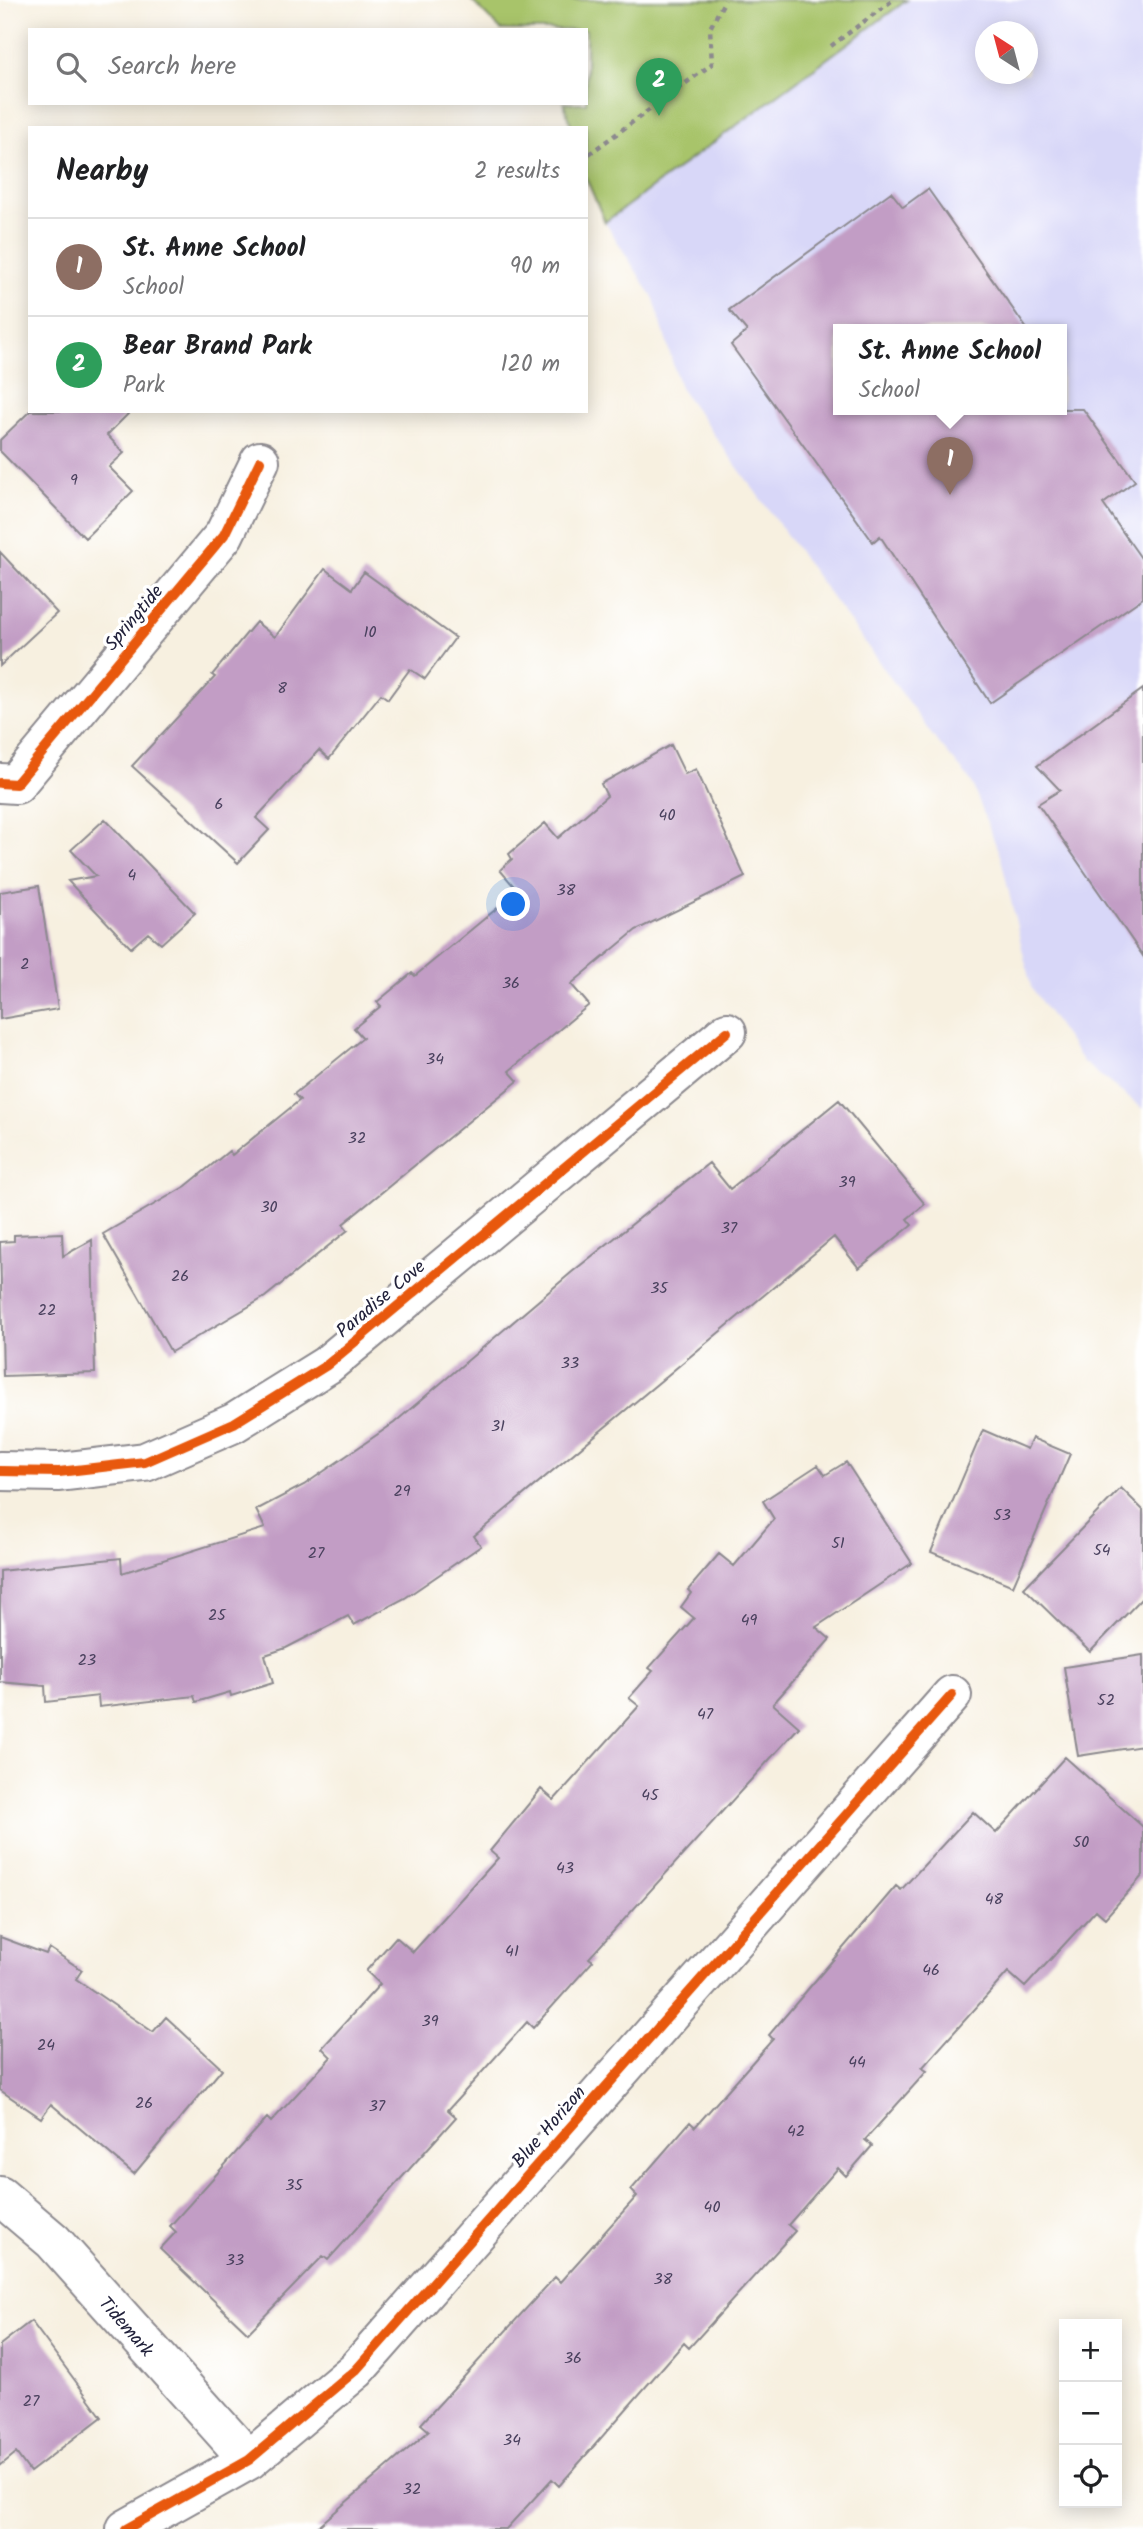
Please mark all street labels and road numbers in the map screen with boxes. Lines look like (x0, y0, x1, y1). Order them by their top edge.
street label: Springtide (98, 578, 172, 658)
street label: Paradise Cove (330, 1253, 433, 1346)
street label: Blue Horizon (505, 2079, 594, 2175)
street label: Tidemark (91, 2290, 160, 2364)

